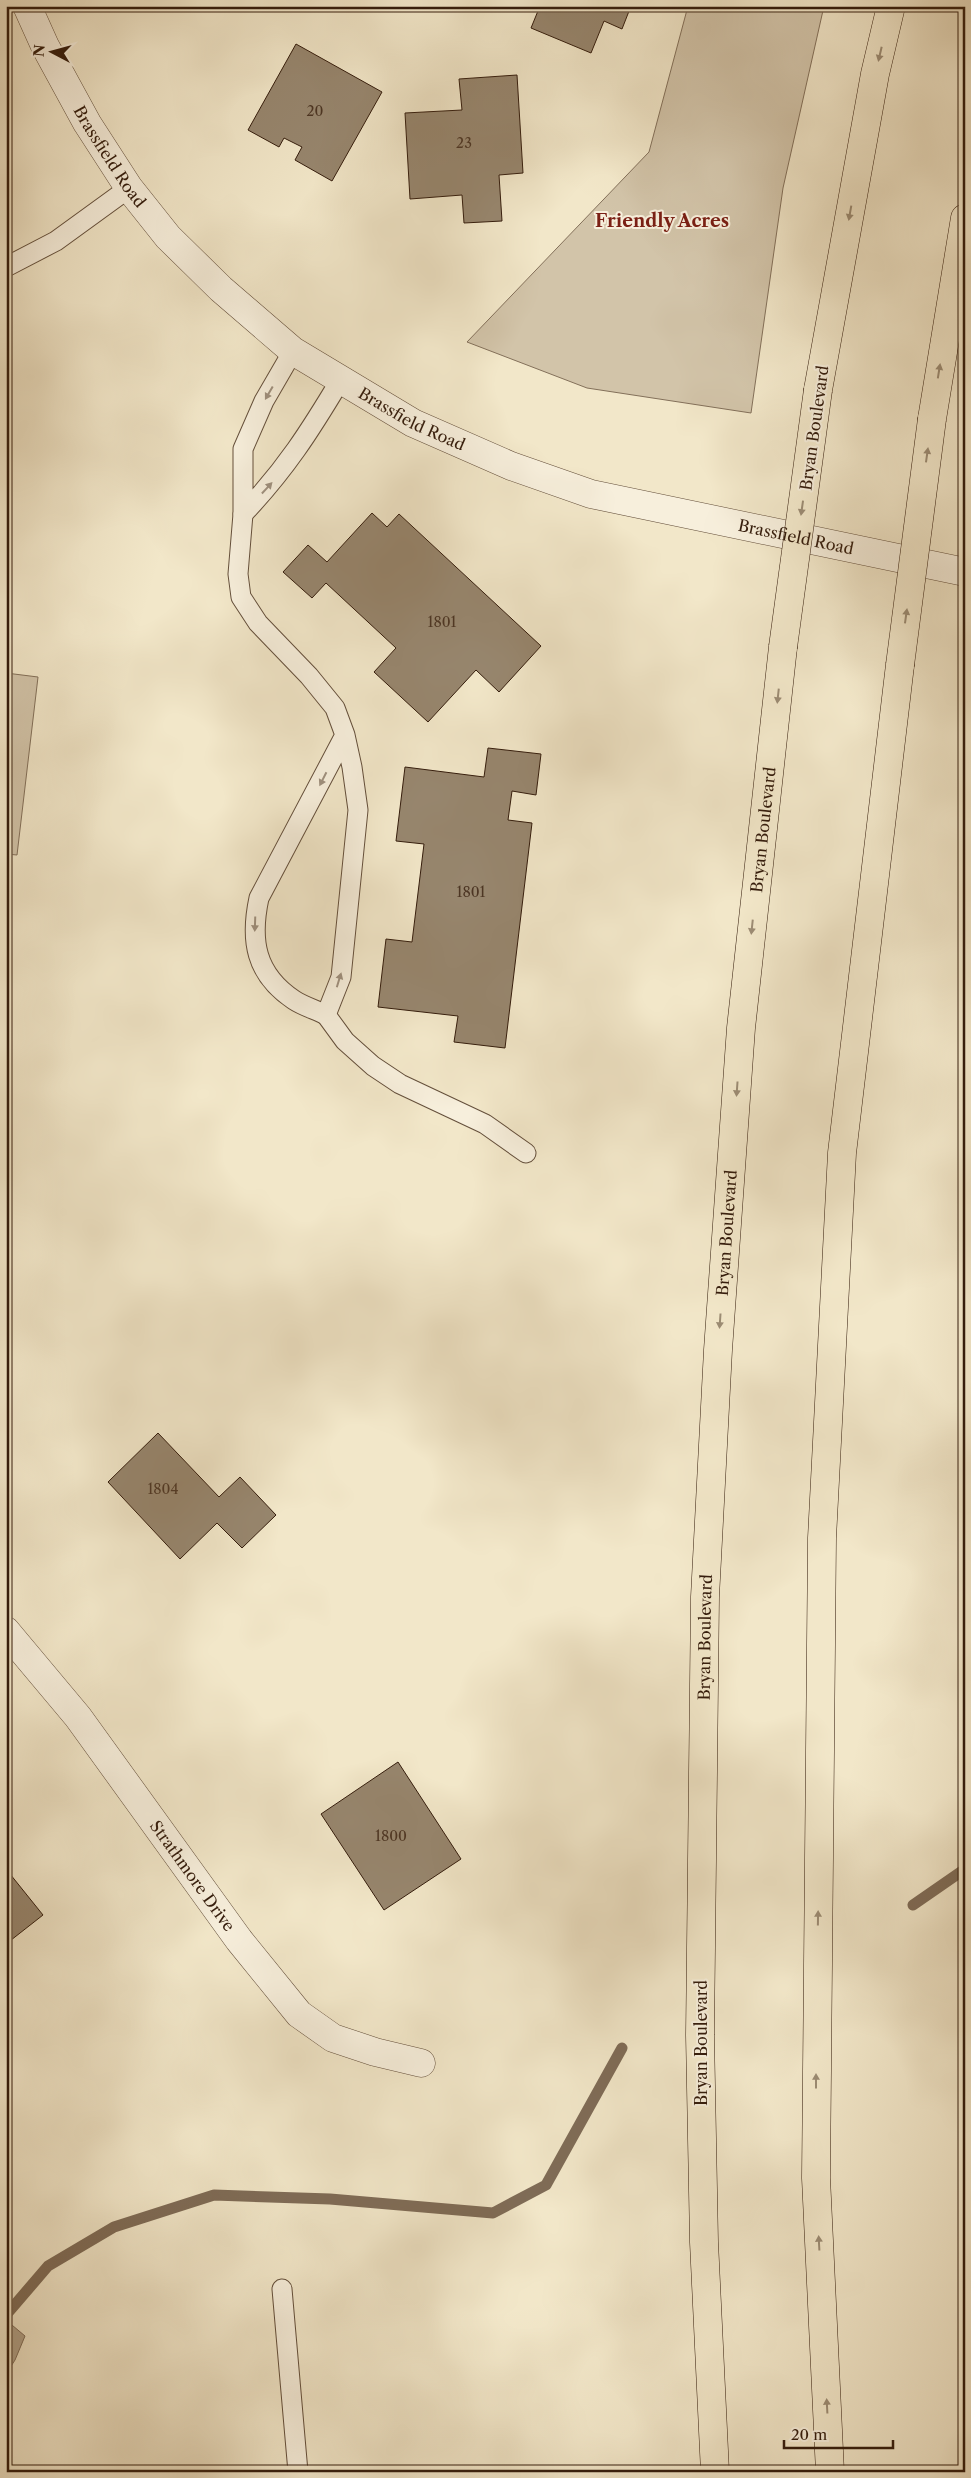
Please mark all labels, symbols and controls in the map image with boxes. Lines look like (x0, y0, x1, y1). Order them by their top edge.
north arrow (28, 28, 78, 78)
text: N (29, 44, 49, 58)
one-way arrow (876, 46, 884, 61)
street label: Brassfield Road (69, 102, 151, 212)
house number: 20 (307, 102, 324, 120)
house number: 23 (456, 134, 472, 152)
one-way arrow (845, 206, 853, 222)
district label: Friendly Acres (595, 210, 729, 232)
one-way arrow (936, 363, 944, 379)
street label: Bryan Boulevard (795, 364, 833, 492)
street label: Brassfield Road (355, 383, 469, 455)
one-way arrow (264, 386, 273, 399)
one-way arrow (923, 447, 931, 463)
one-way arrow (262, 482, 273, 495)
one-way arrow (798, 500, 806, 516)
street label: Brassfield Road (736, 515, 856, 559)
one-way arrow (902, 608, 910, 624)
house number: 1801 (428, 613, 457, 631)
one-way arrow (774, 688, 782, 704)
street label: Bryan Boulevard (746, 766, 780, 894)
one-way arrow (319, 771, 327, 786)
house number: 1801 (457, 883, 486, 901)
one-way arrow (251, 917, 259, 933)
one-way arrow (748, 919, 756, 935)
one-way arrow (336, 972, 344, 987)
one-way arrow (732, 1081, 740, 1097)
street label: Bryan Boulevard (712, 1169, 741, 1297)
one-way arrow (716, 1313, 724, 1329)
house number: 1804 (147, 1480, 179, 1498)
street label: Bryan Boulevard (694, 1573, 716, 1701)
street label: Strathmore Drive (146, 1816, 239, 1935)
house number: 1800 (375, 1827, 407, 1845)
one-way arrow (814, 1910, 822, 1926)
street label: Bryan Boulevard (691, 1980, 711, 2106)
one-way arrow (812, 2073, 820, 2089)
one-way arrow (814, 2235, 822, 2251)
one-way arrow (822, 2397, 830, 2413)
scale bar (784, 2418, 892, 2450)
text: 20 m (791, 2425, 827, 2444)

